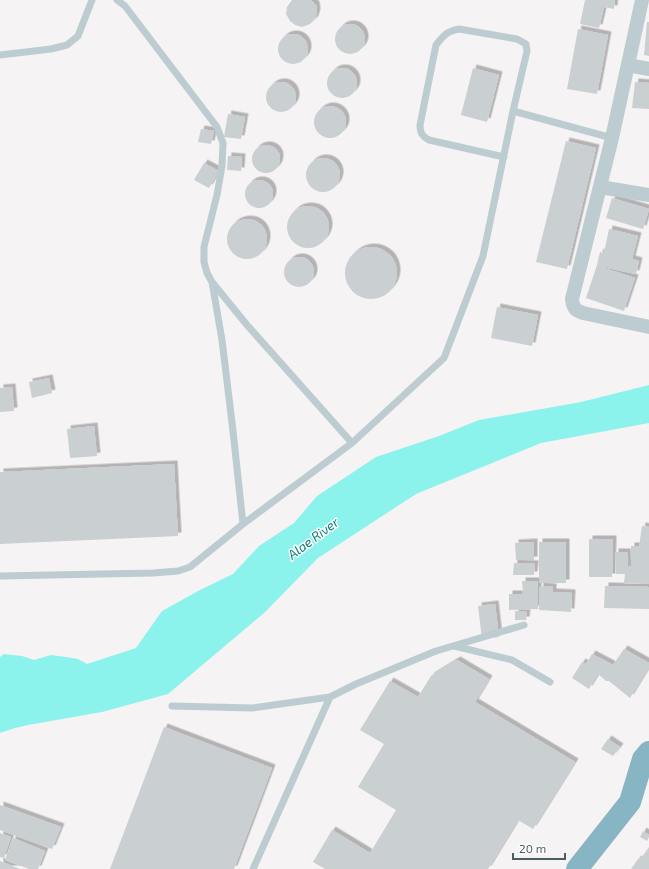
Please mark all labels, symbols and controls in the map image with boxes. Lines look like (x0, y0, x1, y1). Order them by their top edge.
water label: Alae River (284, 513, 342, 563)
scale bar (513, 835, 565, 861)
text: 20 m (519, 841, 546, 855)

